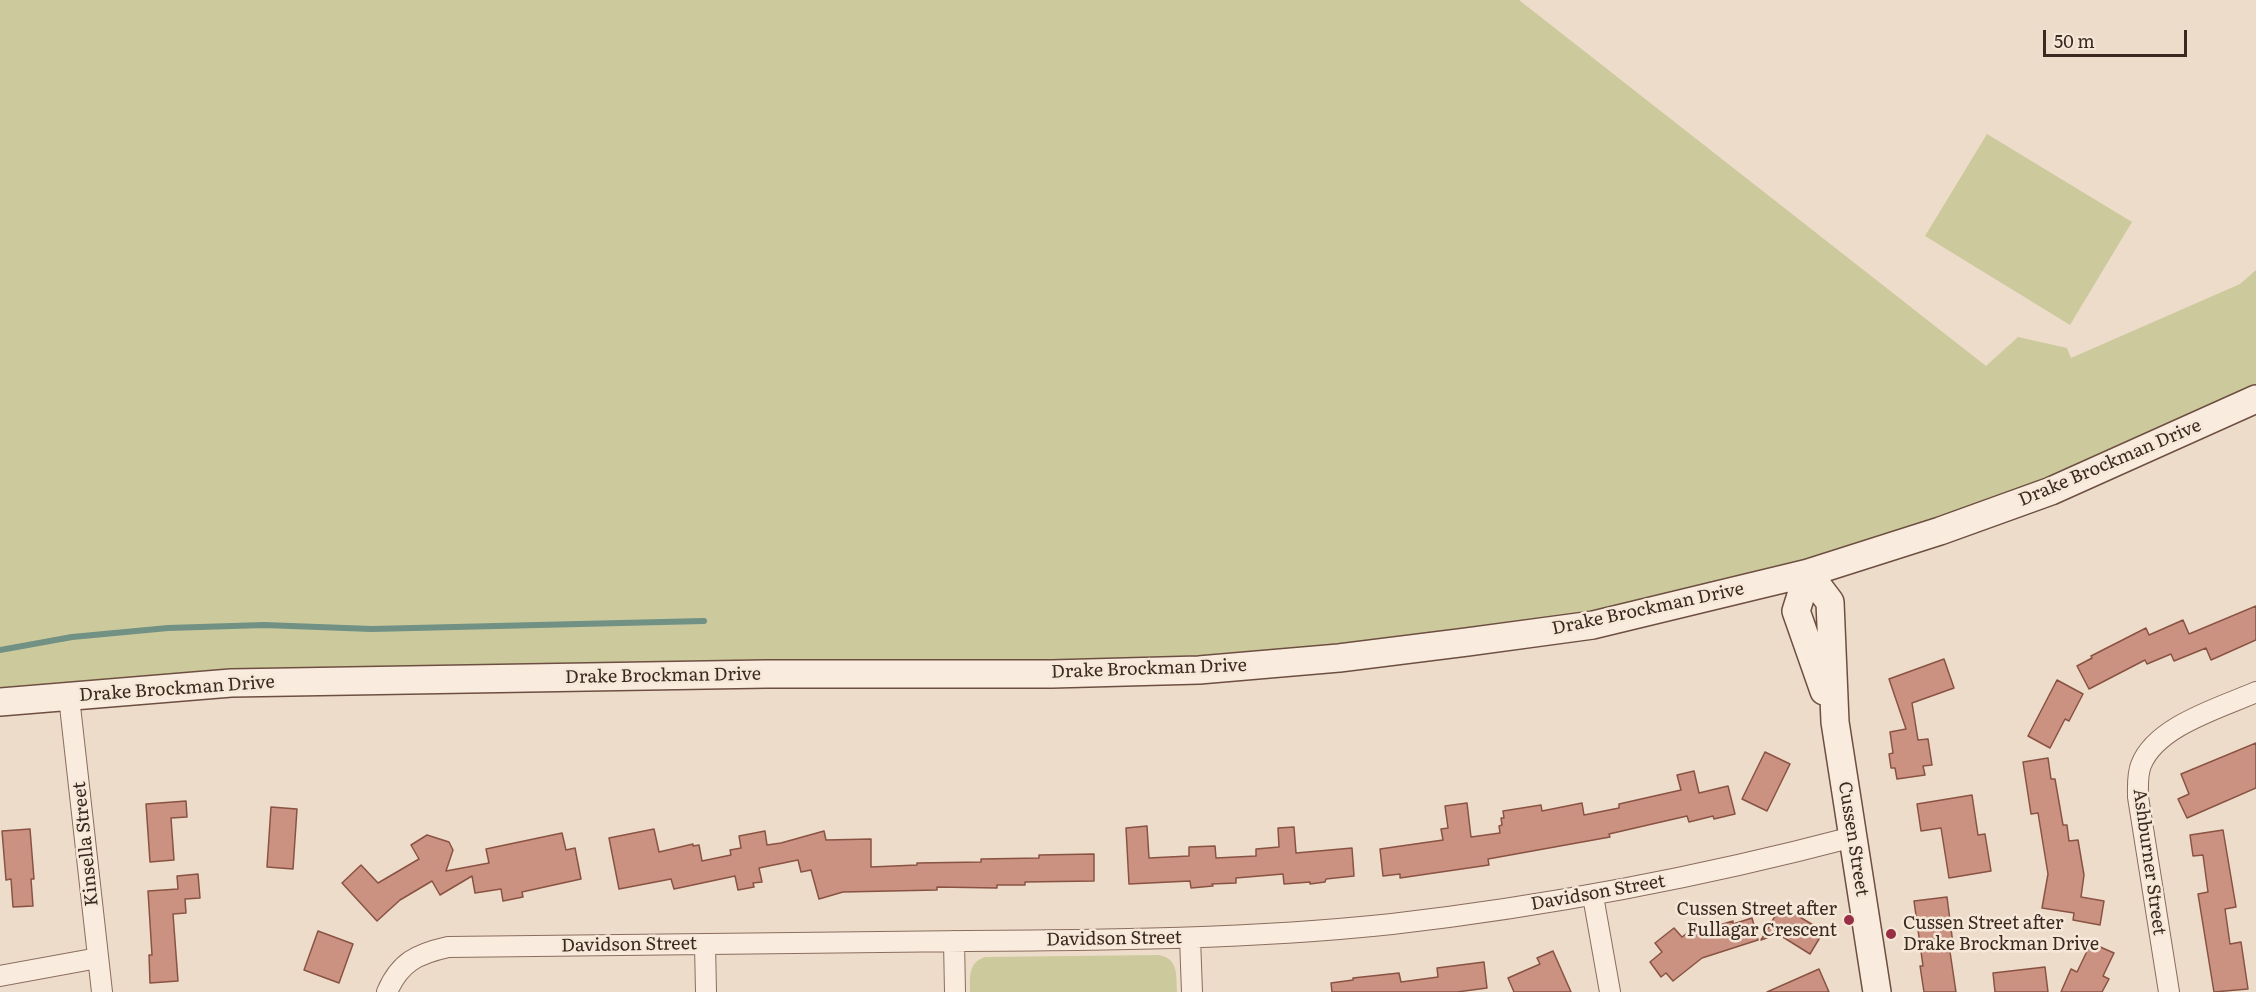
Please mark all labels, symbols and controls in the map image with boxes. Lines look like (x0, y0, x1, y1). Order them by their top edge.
scale bar (2046, 18, 2190, 56)
text: 50 m (2054, 27, 2095, 54)
street label: Drake Brockman Drive (2016, 415, 2204, 511)
street label: Drake Brockman Drive (1550, 578, 1746, 640)
street label: Drake Brockman Drive (1051, 655, 1247, 683)
street label: Drake Brockman Drive (565, 663, 761, 689)
street label: Drake Brockman Drive (78, 671, 276, 707)
street label: Cussen Street (1833, 780, 1873, 898)
street label: Kinsella Street (69, 781, 103, 907)
street label: Ashburner Street (2128, 787, 2170, 937)
street label: Davidson Street (1529, 871, 1667, 915)
place label: Cussen Street after Fullagar Crescent (1677, 899, 1837, 942)
marker: Cussen Street after Fullagar Crescent (1842, 913, 1856, 927)
place label: Cussen Street after Drake Brockman Drive (1903, 913, 2099, 956)
street label: Davidson Street (1046, 927, 1182, 951)
marker: Cussen Street after Drake Brockman Drive (1884, 927, 1898, 941)
street label: Davidson Street (561, 933, 697, 957)

